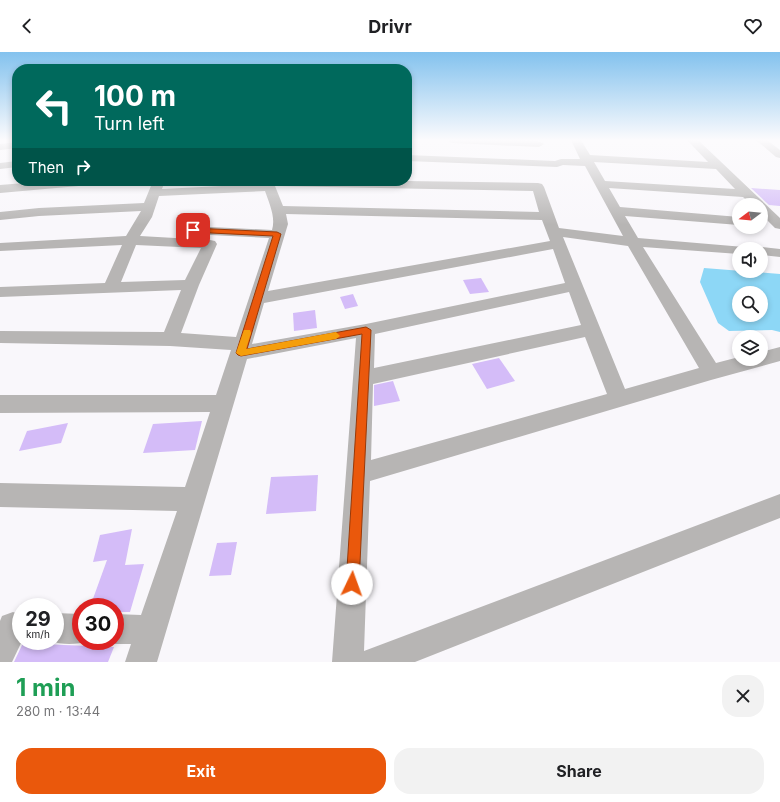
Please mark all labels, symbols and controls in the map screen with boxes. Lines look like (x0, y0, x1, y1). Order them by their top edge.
icon: back (16, 15, 38, 37)
icon: heart (742, 15, 764, 37)
text: Drivr (368, 16, 412, 37)
text: 100 m (94, 79, 176, 113)
icon: left (28, 80, 80, 132)
text: Turn left (94, 113, 164, 134)
icon: right (72, 156, 94, 178)
text: Then (28, 158, 64, 177)
north arrow (732, 198, 768, 234)
map controls (732, 198, 768, 366)
pin (176, 213, 210, 247)
icon: arrive (182, 219, 204, 241)
button: sound (732, 242, 768, 278)
button: search (732, 286, 768, 322)
button: layers (732, 330, 768, 366)
position arrow (331, 563, 373, 605)
speed limit sign: 30 (72, 598, 124, 650)
text: 29 (25, 607, 51, 631)
text: km/h (26, 628, 50, 640)
text: 1 min (16, 673, 75, 702)
button: close (722, 675, 764, 717)
text: 280 m · 13:44 (16, 703, 100, 719)
button: Exit (16, 748, 386, 794)
button: Share (394, 748, 764, 794)

